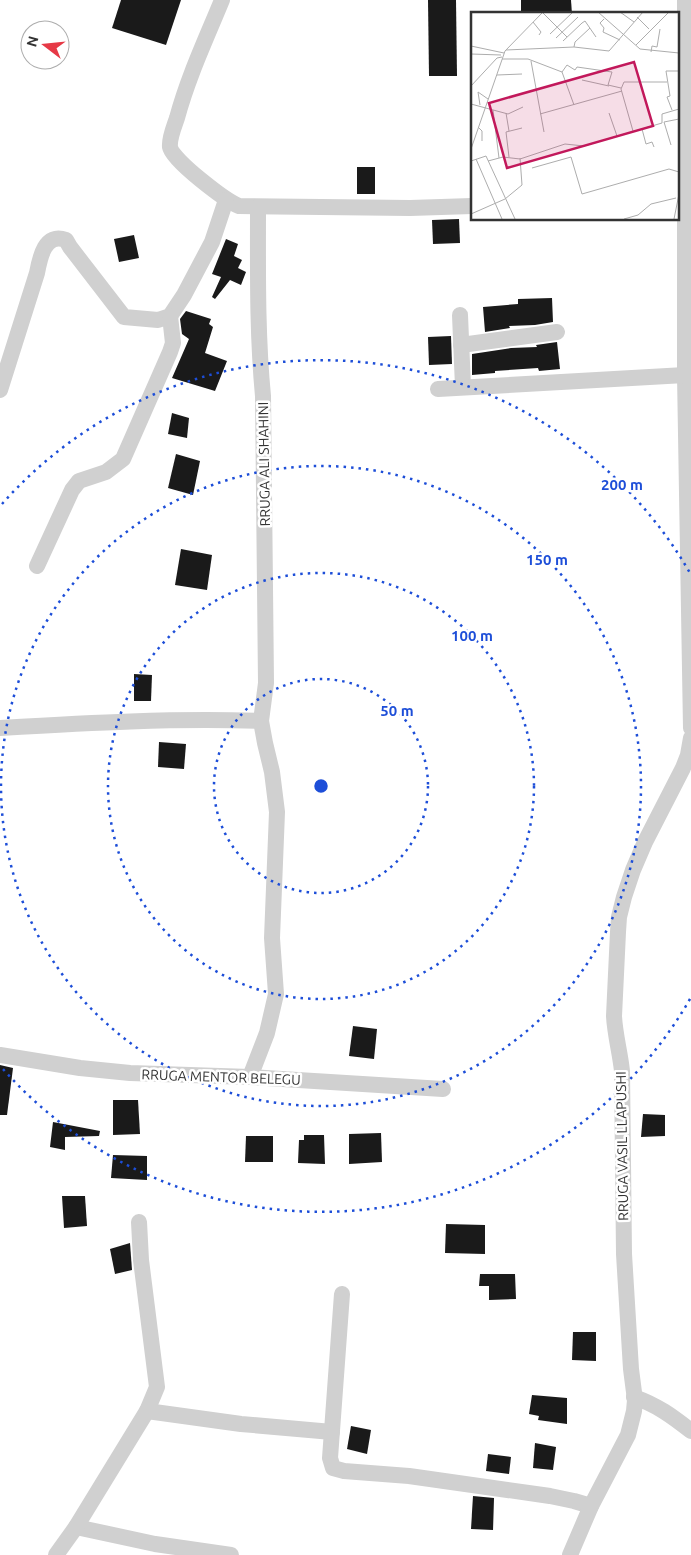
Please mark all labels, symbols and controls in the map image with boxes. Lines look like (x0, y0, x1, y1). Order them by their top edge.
inset map (471, 12, 678, 220)
north arrow (20, 20, 70, 70)
text: N (23, 34, 42, 49)
street label: RRUGA ALI SHAHINI (255, 401, 273, 527)
text: 200 m (601, 476, 643, 493)
text: 150 m (526, 551, 568, 568)
text: 100 m (451, 627, 493, 644)
text: 50 m (380, 702, 414, 719)
centre of rings (312, 777, 330, 795)
street label: RRUGA MENTOR BELEGU (141, 1066, 301, 1088)
street label: RRUGA VASIL LLAPUSHI (613, 1071, 631, 1221)

